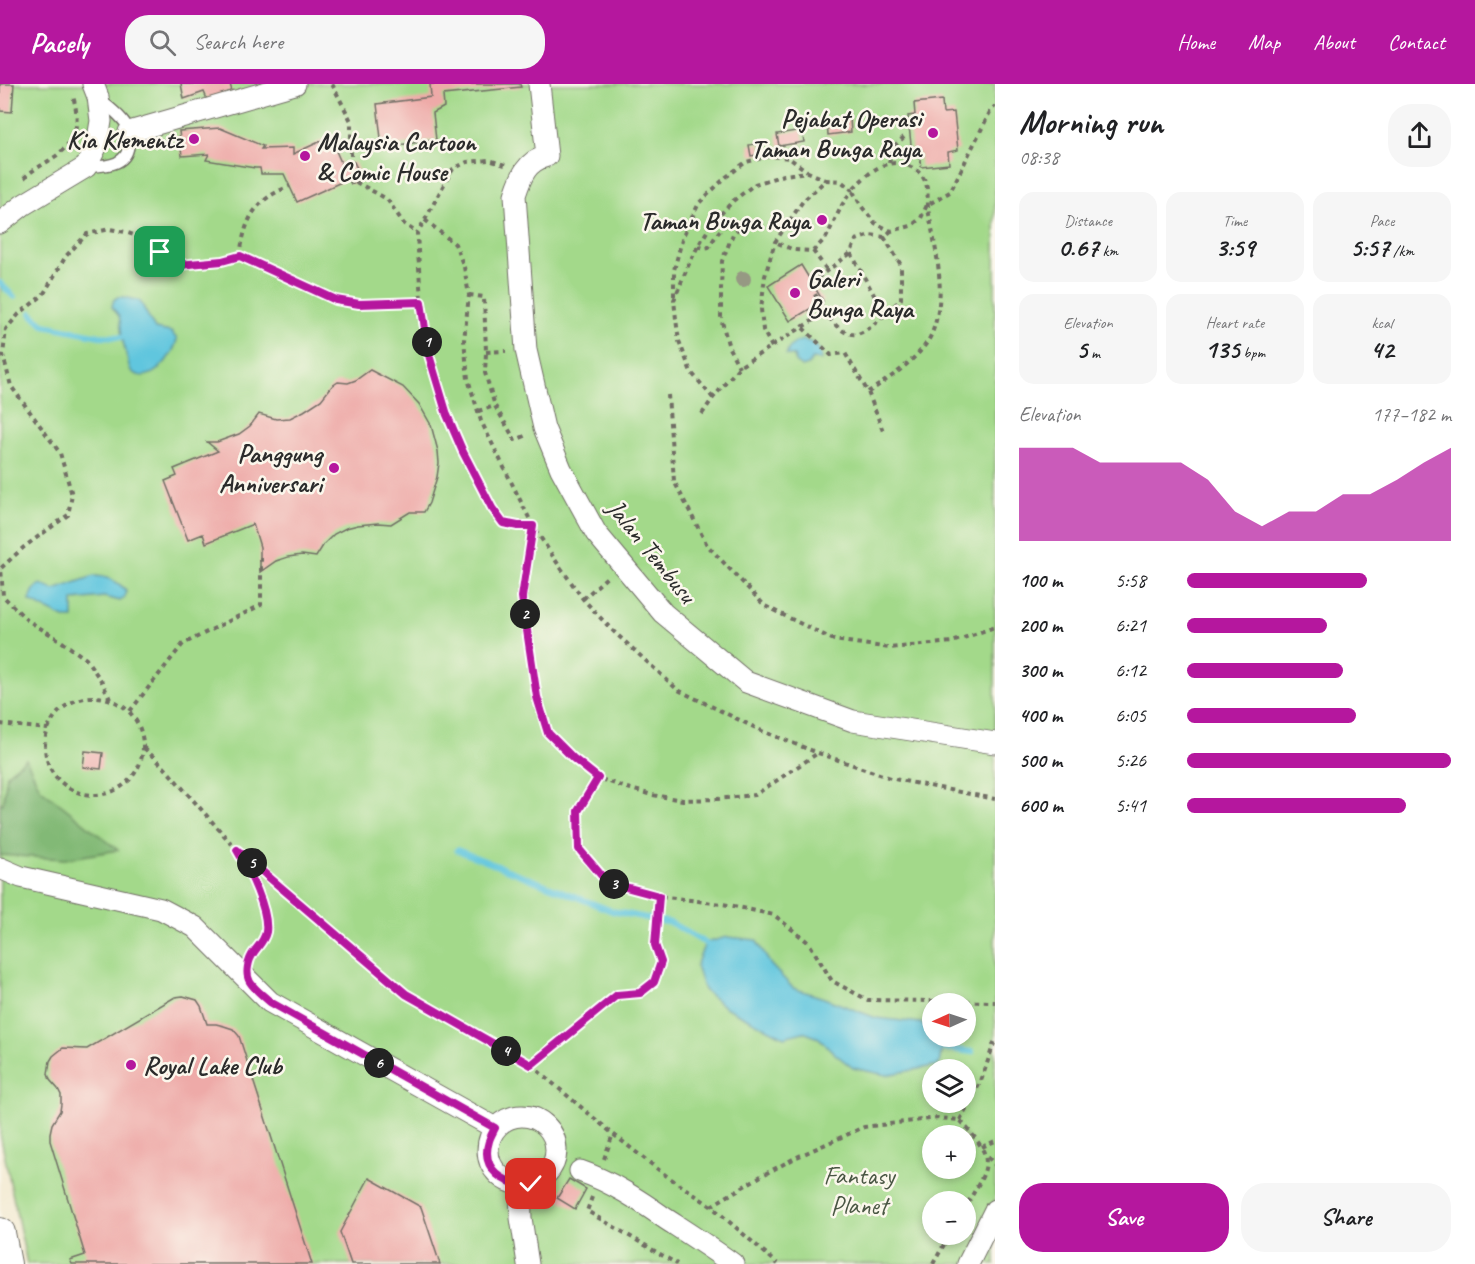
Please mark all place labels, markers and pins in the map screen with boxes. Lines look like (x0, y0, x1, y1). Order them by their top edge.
place label: Pejabat Operasi Taman Bunga Raya (751, 102, 925, 165)
place label: Kia Klementz (67, 123, 185, 156)
place label: Malaysia Cartoon & Comic House (317, 125, 478, 188)
marker: Pejabat Operasi Taman Bunga Raya (926, 126, 940, 140)
marker: Kia Klementz (187, 132, 201, 146)
marker: Malaysia Cartoon & Comic House (298, 149, 312, 163)
place label: Taman Bunga Raya (640, 204, 812, 237)
marker: Taman Bunga Raya (815, 213, 829, 227)
pin (134, 226, 185, 277)
place label: Galeri Bunga Raya (807, 262, 915, 325)
marker: Galeri Bunga Raya (788, 286, 802, 300)
pin: 1 (412, 327, 442, 357)
place label: Panggung Anniversari (219, 437, 326, 500)
marker: Panggung Anniversari (327, 461, 341, 475)
pin: 2 (510, 599, 540, 629)
pin: 5 (237, 848, 267, 878)
pin: 3 (599, 869, 629, 899)
pin: 4 (491, 1036, 521, 1066)
pin: 6 (364, 1048, 394, 1078)
place label: Royal Lake Club (143, 1049, 283, 1082)
marker: Royal Lake Club (124, 1058, 138, 1072)
pin (505, 1158, 556, 1209)

